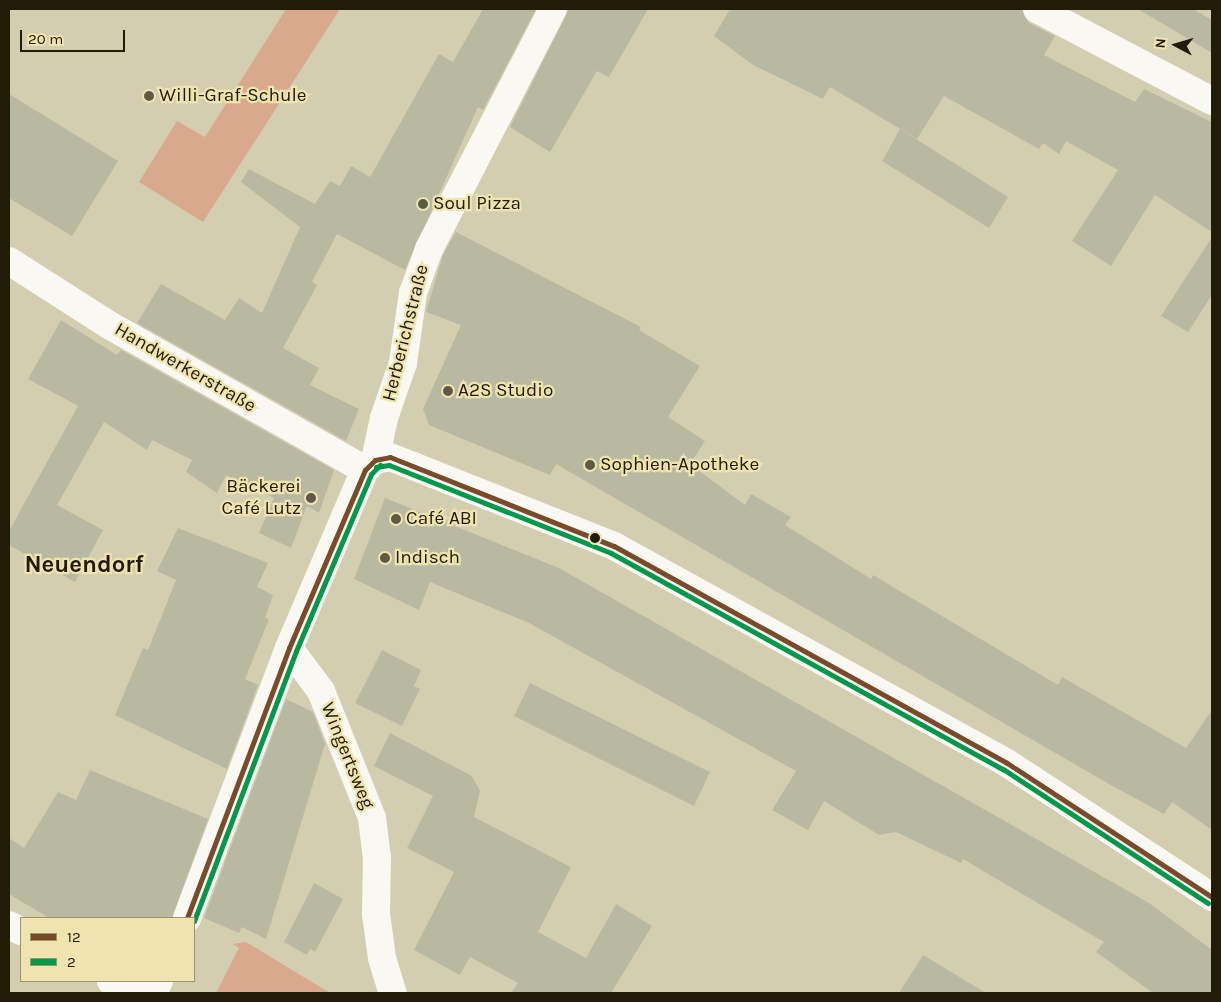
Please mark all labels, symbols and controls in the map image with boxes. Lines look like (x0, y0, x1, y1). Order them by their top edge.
scale bar (22, 20, 128, 52)
north arrow (1151, 20, 1201, 70)
text: 20 m (28, 30, 63, 48)
text: N (1152, 38, 1170, 49)
place label: Willi-Graf-Schule (159, 85, 307, 107)
marker: Willi-Graf-Schule (143, 90, 155, 102)
place label: Soul Pizza (433, 193, 521, 215)
marker: Soul Pizza (417, 198, 429, 210)
street label: Herberichstraße (378, 262, 434, 404)
street label: Handwerkerstraße (110, 318, 260, 418)
place label: A2S Studio (458, 380, 553, 402)
marker: A2S Studio (442, 385, 454, 397)
place label: Sophien-Apotheke (600, 454, 759, 476)
marker: Sophien-Apotheke (584, 459, 596, 471)
place label: Bäckerei Café Lutz (222, 476, 301, 520)
marker: Bäckerei Café Lutz (305, 492, 317, 504)
place label: Café ABI (406, 508, 477, 530)
marker: Café ABI (390, 513, 402, 525)
unlabelled marker (590, 533, 600, 543)
place label: Indisch (395, 547, 460, 569)
district label: Neuendorf (24, 551, 144, 579)
marker: Indisch (379, 552, 391, 564)
street label: Wingertsweg (315, 699, 379, 813)
legend (20, 917, 195, 982)
text: 12 (67, 928, 81, 946)
text: 2 (67, 953, 76, 971)

